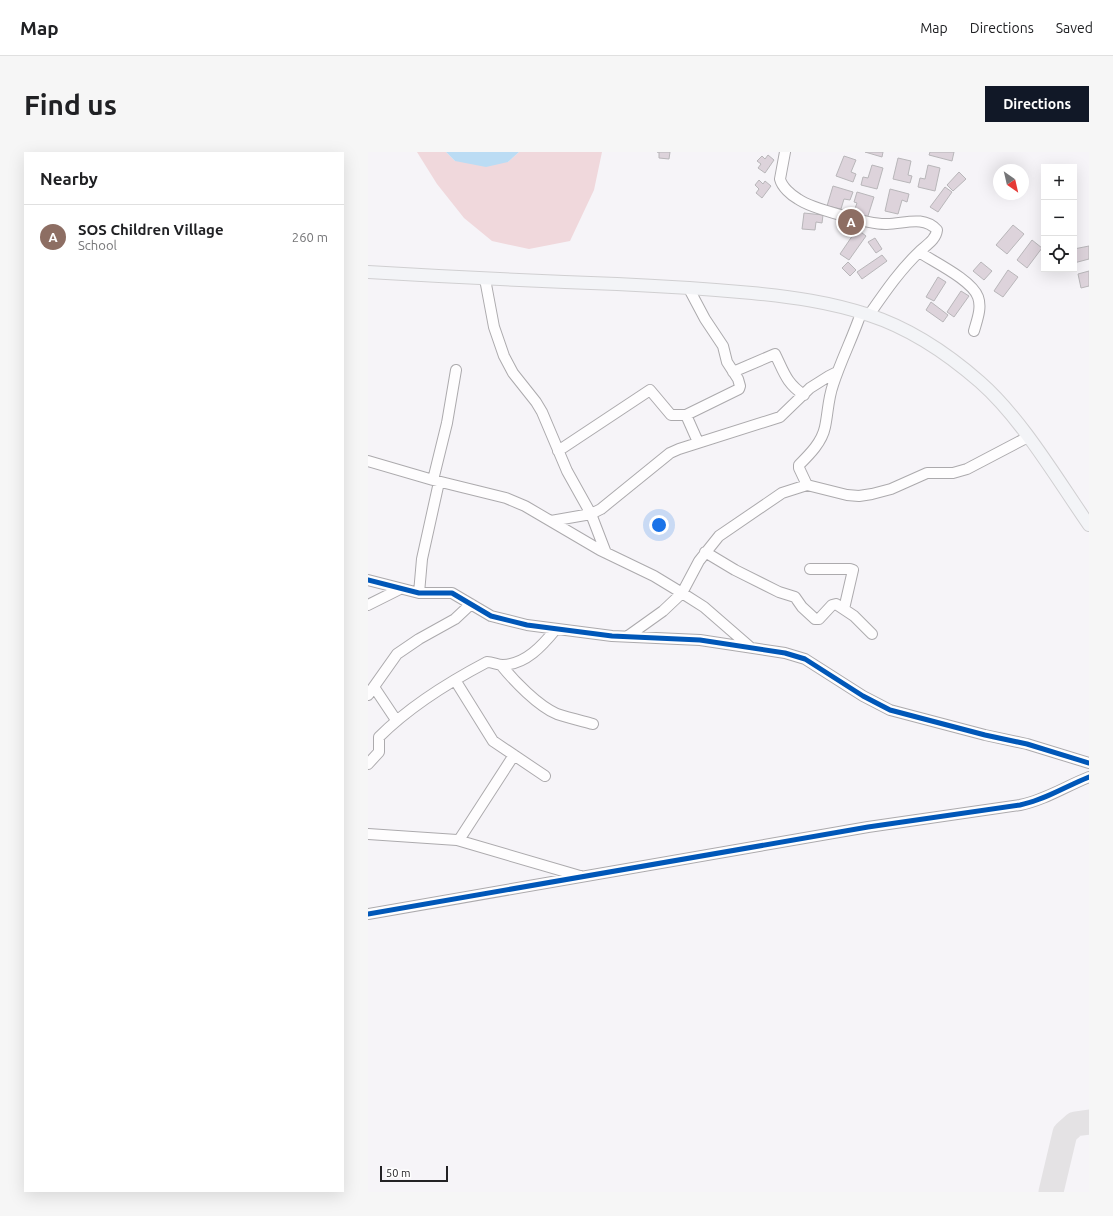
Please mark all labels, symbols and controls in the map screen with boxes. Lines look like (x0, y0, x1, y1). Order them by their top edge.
text: Map (20, 17, 59, 39)
text: Map (920, 20, 948, 36)
text: Directions (970, 20, 1034, 36)
text: Saved (1056, 20, 1093, 36)
button: Directions (985, 86, 1089, 122)
text: Find us (24, 89, 117, 120)
north arrow (993, 164, 1029, 200)
map controls (1041, 164, 1077, 272)
button: + (1041, 164, 1077, 200)
text: Nearby (40, 169, 98, 188)
button: − (1041, 200, 1077, 236)
pin: A (838, 207, 864, 237)
text: SOS Children Village (78, 221, 224, 238)
text: A (48, 230, 58, 244)
text: 260 m (292, 230, 328, 244)
button: locate (1041, 236, 1077, 272)
text: School (78, 238, 117, 252)
your location (649, 515, 669, 535)
scale bar (380, 1164, 448, 1183)
text: 50 m (386, 1167, 410, 1179)

